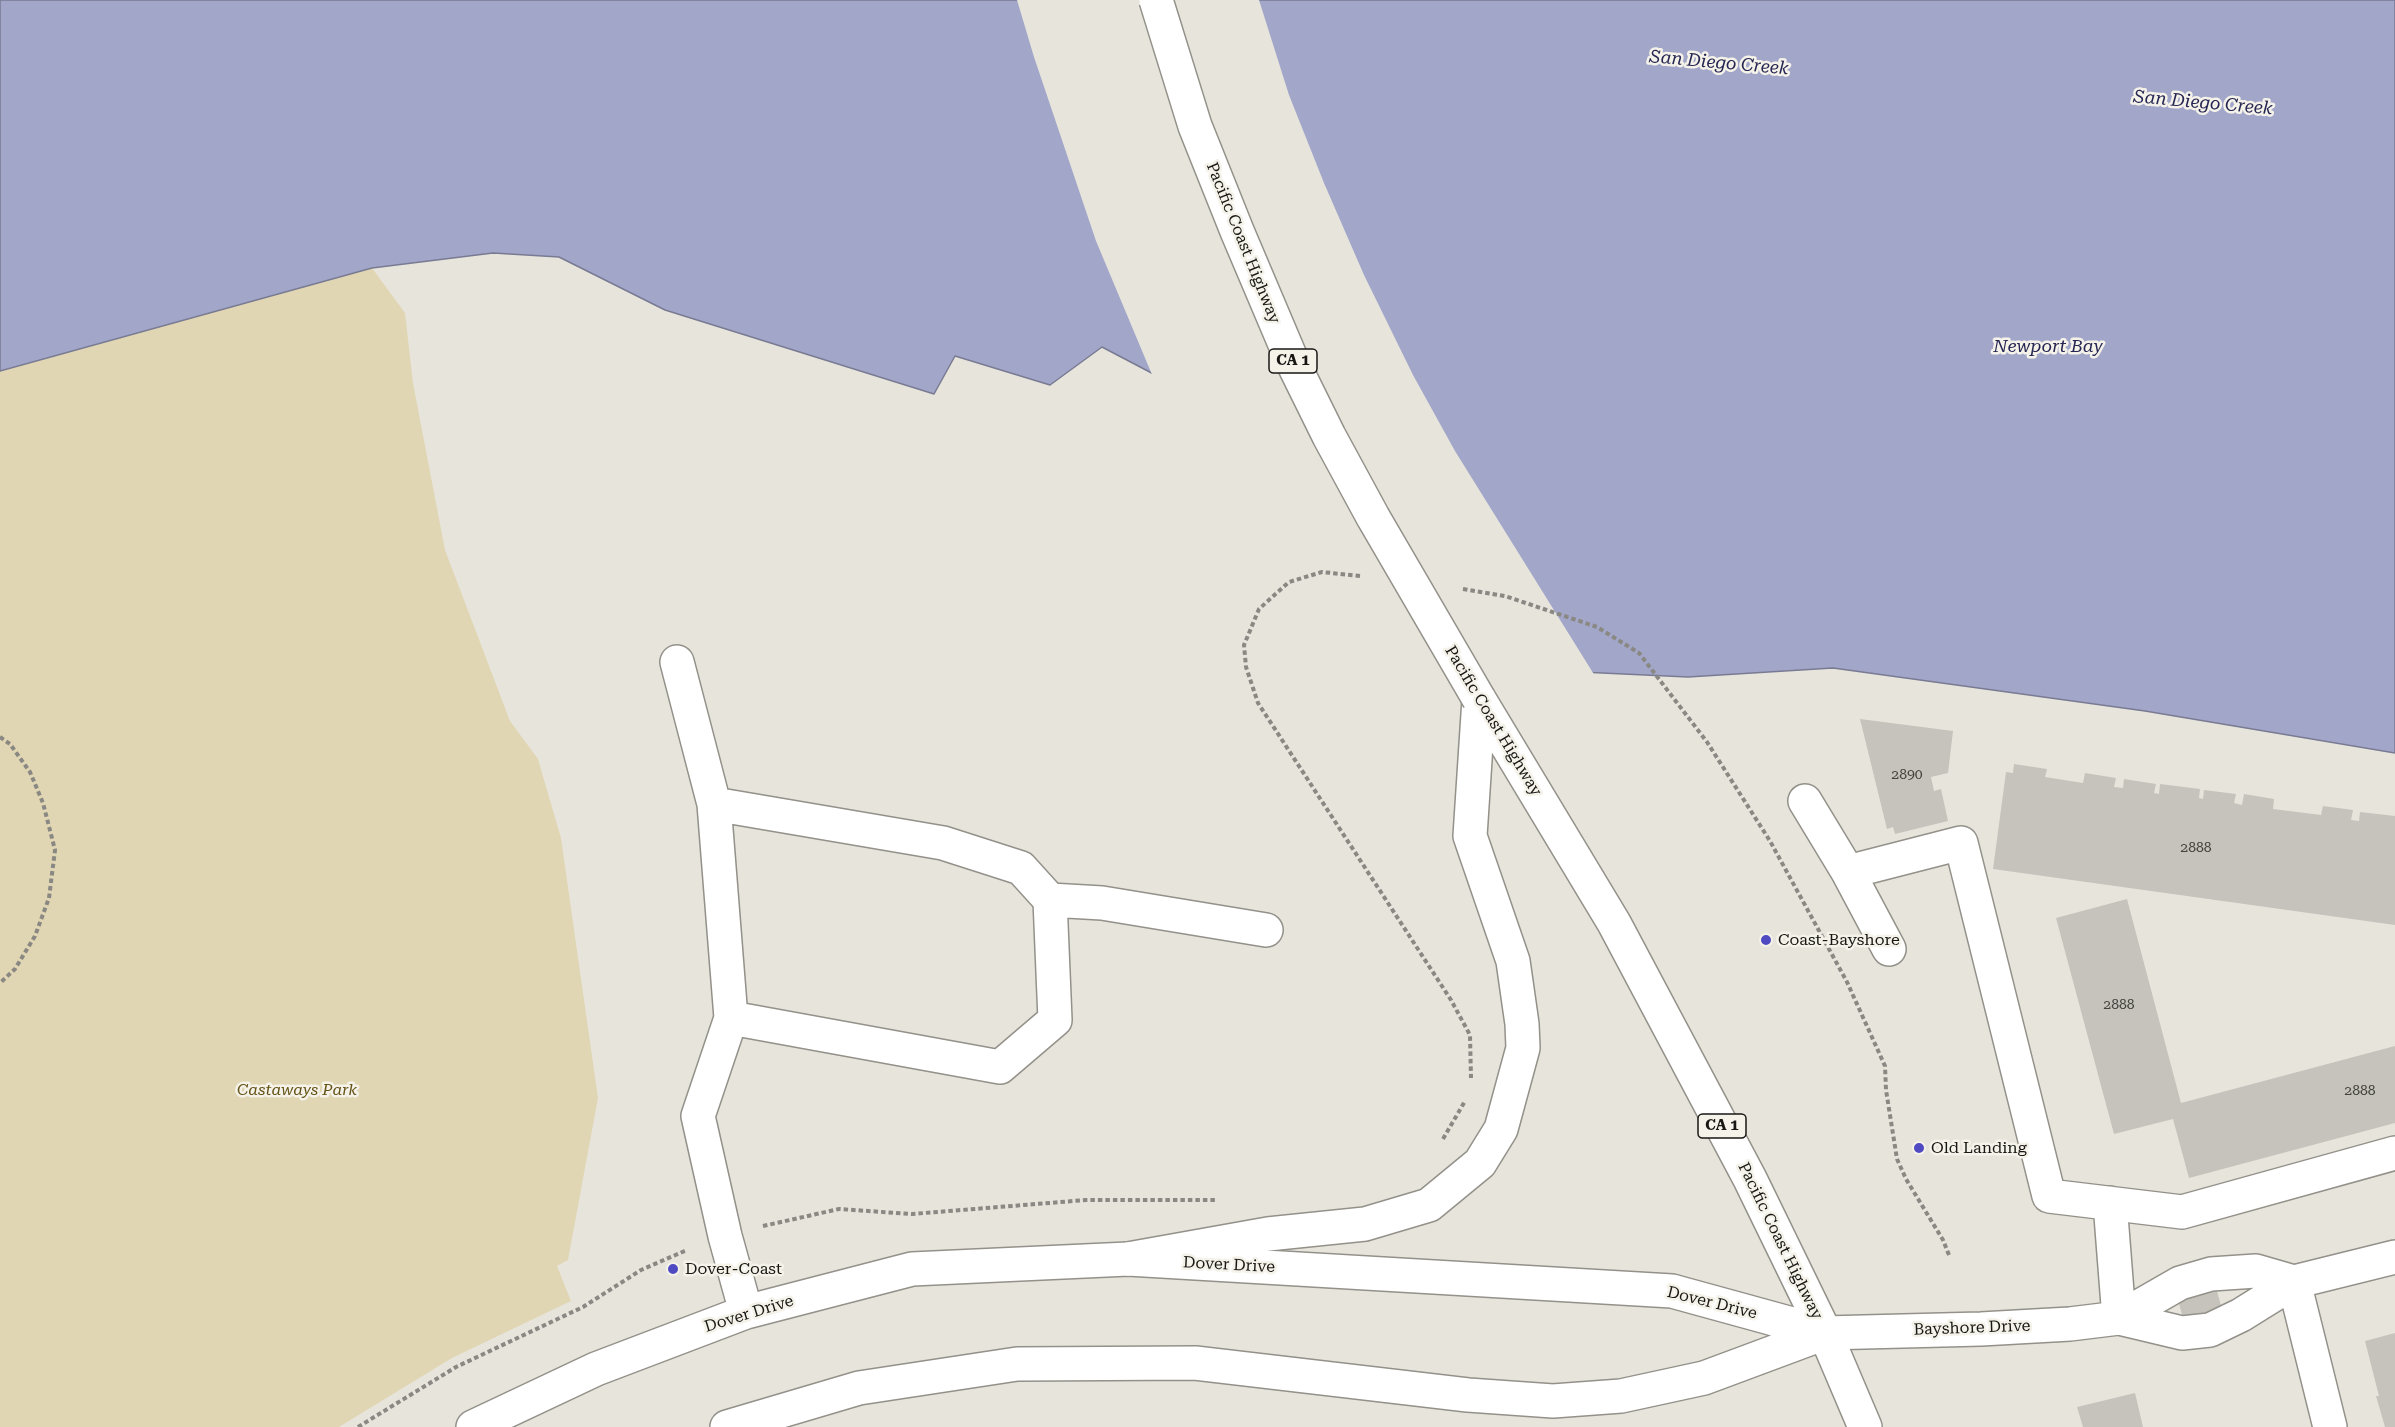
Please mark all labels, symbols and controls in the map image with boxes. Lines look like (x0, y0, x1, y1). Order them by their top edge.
water label: San Diego Creek (1649, 46, 1789, 80)
water label: San Diego Creek (2133, 86, 2273, 120)
street label: Pacific Coast Highway (1202, 160, 1284, 326)
water label: Newport Bay (1993, 336, 2103, 358)
road number: CA 1 (1269, 349, 1317, 373)
street label: Pacific Coast Highway (1440, 642, 1546, 800)
house number: 2890 (1891, 767, 1923, 783)
house number: 2888 (2180, 840, 2212, 856)
place label: Coast-Bayshore (1778, 930, 1900, 950)
marker: Coast-Bayshore (1759, 933, 1773, 947)
house number: 2888 (2103, 997, 2135, 1013)
park label: Castaways Park (237, 1080, 357, 1100)
house number: 2888 (2344, 1083, 2376, 1099)
road number: CA 1 (1698, 1114, 1746, 1138)
place label: Old Landing (1931, 1138, 2027, 1158)
marker: Old Landing (1912, 1141, 1926, 1155)
street label: Pacific Coast Highway (1734, 1159, 1826, 1323)
street label: Dover Drive (1183, 1253, 1275, 1277)
place label: Dover-Coast (685, 1259, 782, 1279)
marker: Dover-Coast (666, 1262, 680, 1276)
street label: Dover Drive (1665, 1283, 1759, 1323)
street label: Dover Drive (702, 1291, 796, 1337)
street label: Bayshore Drive (1913, 1316, 2031, 1340)

